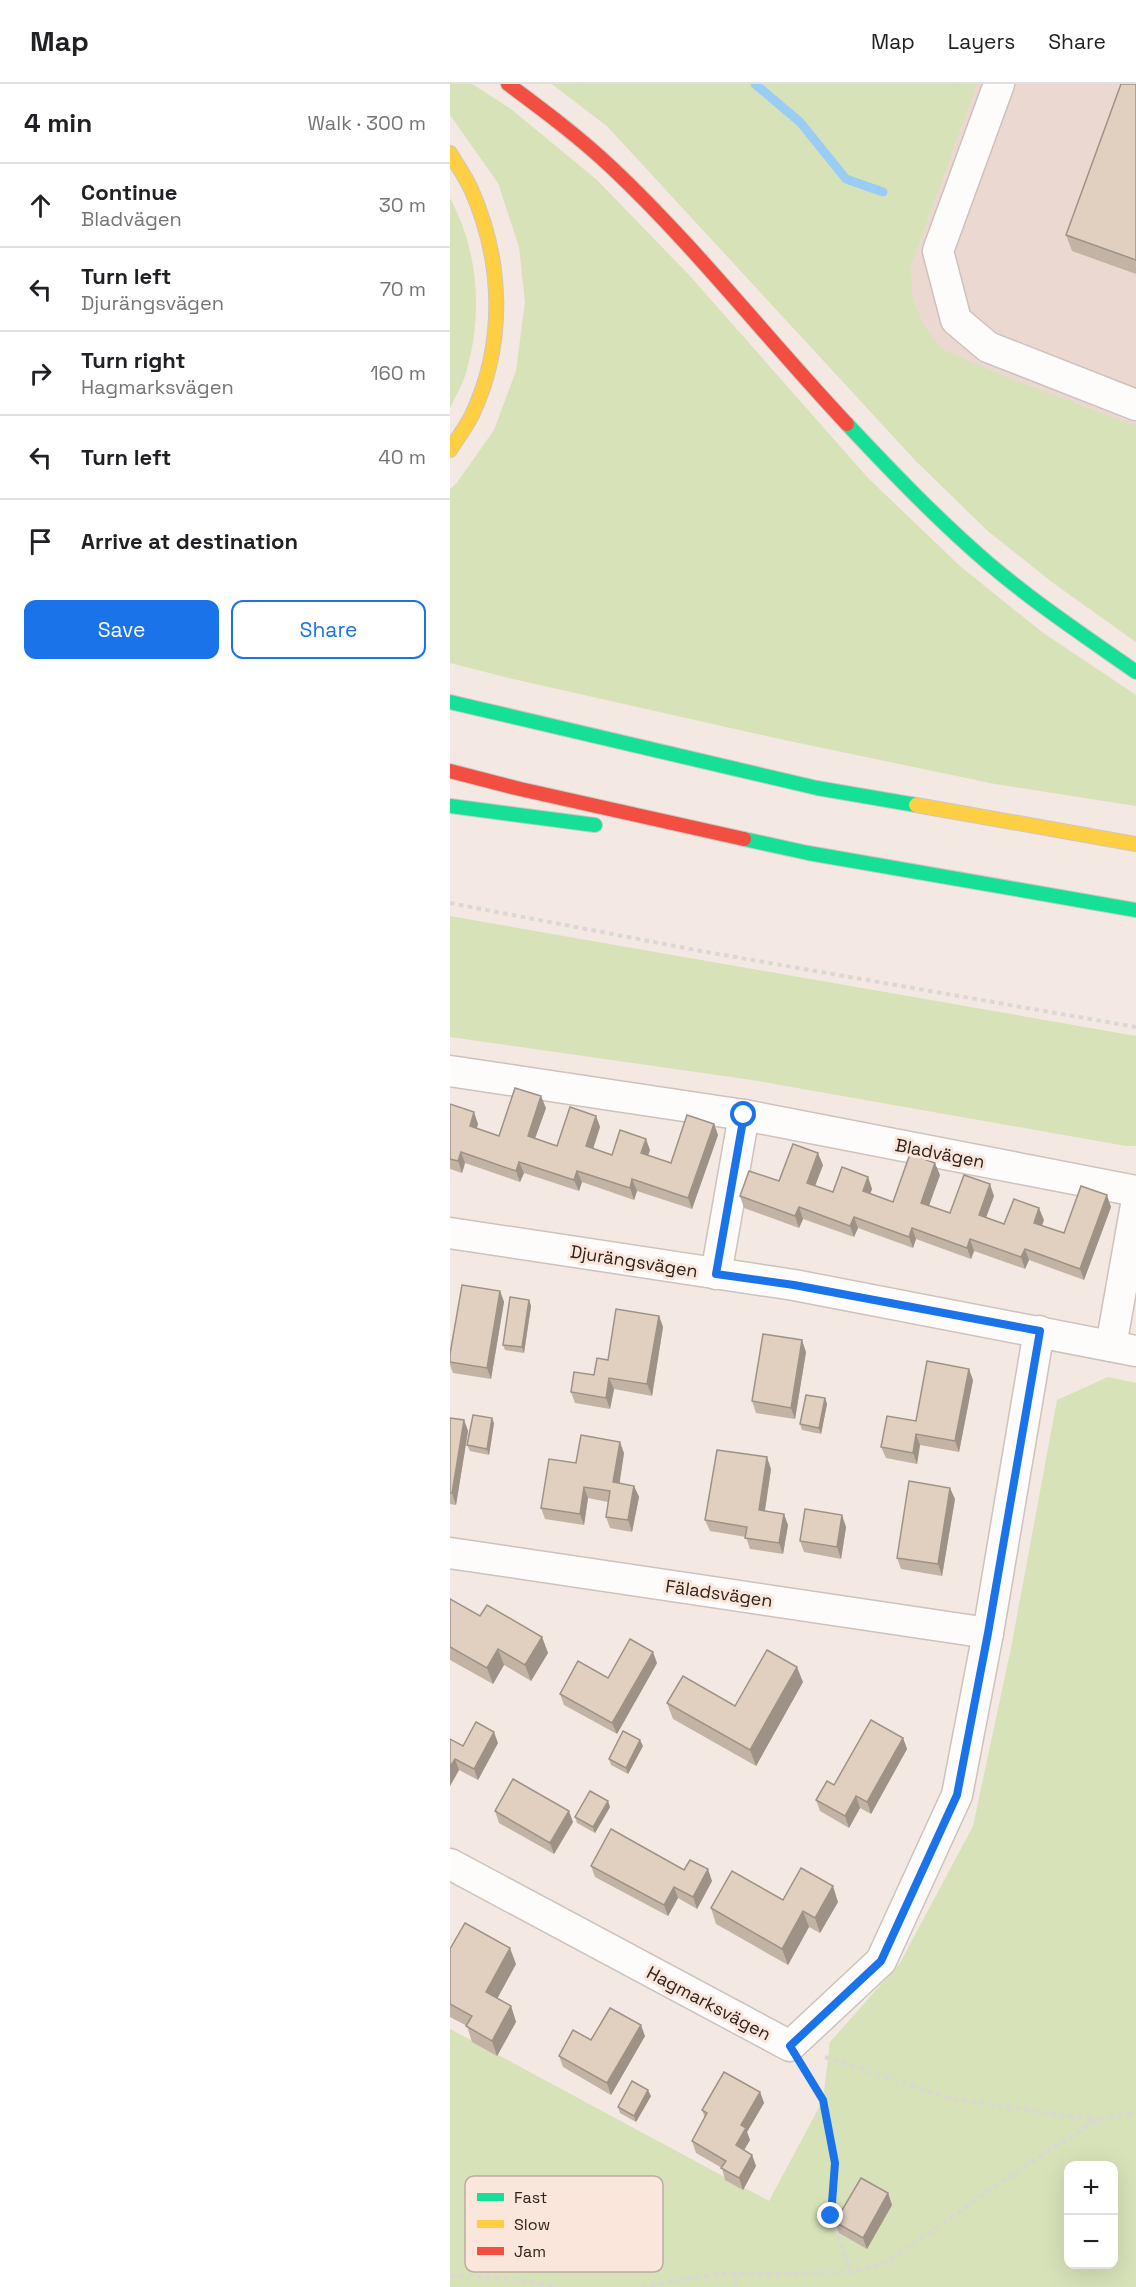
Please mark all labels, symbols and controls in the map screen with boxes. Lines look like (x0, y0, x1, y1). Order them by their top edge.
text: Map (30, 23, 89, 59)
text: Map (871, 28, 915, 55)
text: Layers (948, 28, 1015, 55)
text: Share (1048, 28, 1106, 55)
text: 4 min (24, 106, 92, 140)
text: Walk · 300 m (307, 110, 426, 136)
text: Continue (81, 178, 177, 206)
icon: ahead (24, 189, 57, 222)
text: 30 m (379, 192, 426, 218)
text: Bladvägen (81, 206, 182, 232)
text: Turn left (81, 262, 171, 290)
icon: left (24, 273, 57, 306)
text: 70 m (380, 276, 426, 302)
text: Djurängsvägen (81, 290, 224, 316)
text: Turn right (81, 346, 186, 374)
icon: right (24, 357, 57, 390)
text: 160 m (370, 360, 426, 386)
text: Hagmarksvägen (81, 374, 234, 400)
icon: left (24, 441, 57, 474)
text: Turn left (81, 443, 171, 471)
text: 40 m (378, 444, 426, 470)
icon: arrive (24, 525, 57, 558)
text: Arrive at destination (81, 527, 298, 555)
button: Save (24, 600, 219, 659)
button: Share (231, 600, 426, 659)
route start (730, 1101, 756, 1127)
street label: Bladvägen (893, 1133, 987, 1173)
street label: Djurängsvägen (569, 1240, 699, 1282)
street label: Fäladsvägen (664, 1574, 774, 1612)
street label: Hagmarksvägen (643, 1961, 775, 2045)
map controls (1064, 2161, 1118, 2269)
button: + (1064, 2161, 1118, 2215)
legend (465, 2176, 663, 2272)
text: Fast (514, 2187, 547, 2208)
route end (817, 2202, 843, 2228)
text: Slow (514, 2214, 550, 2235)
button: − (1064, 2215, 1118, 2269)
text: Jam (514, 2241, 546, 2262)

